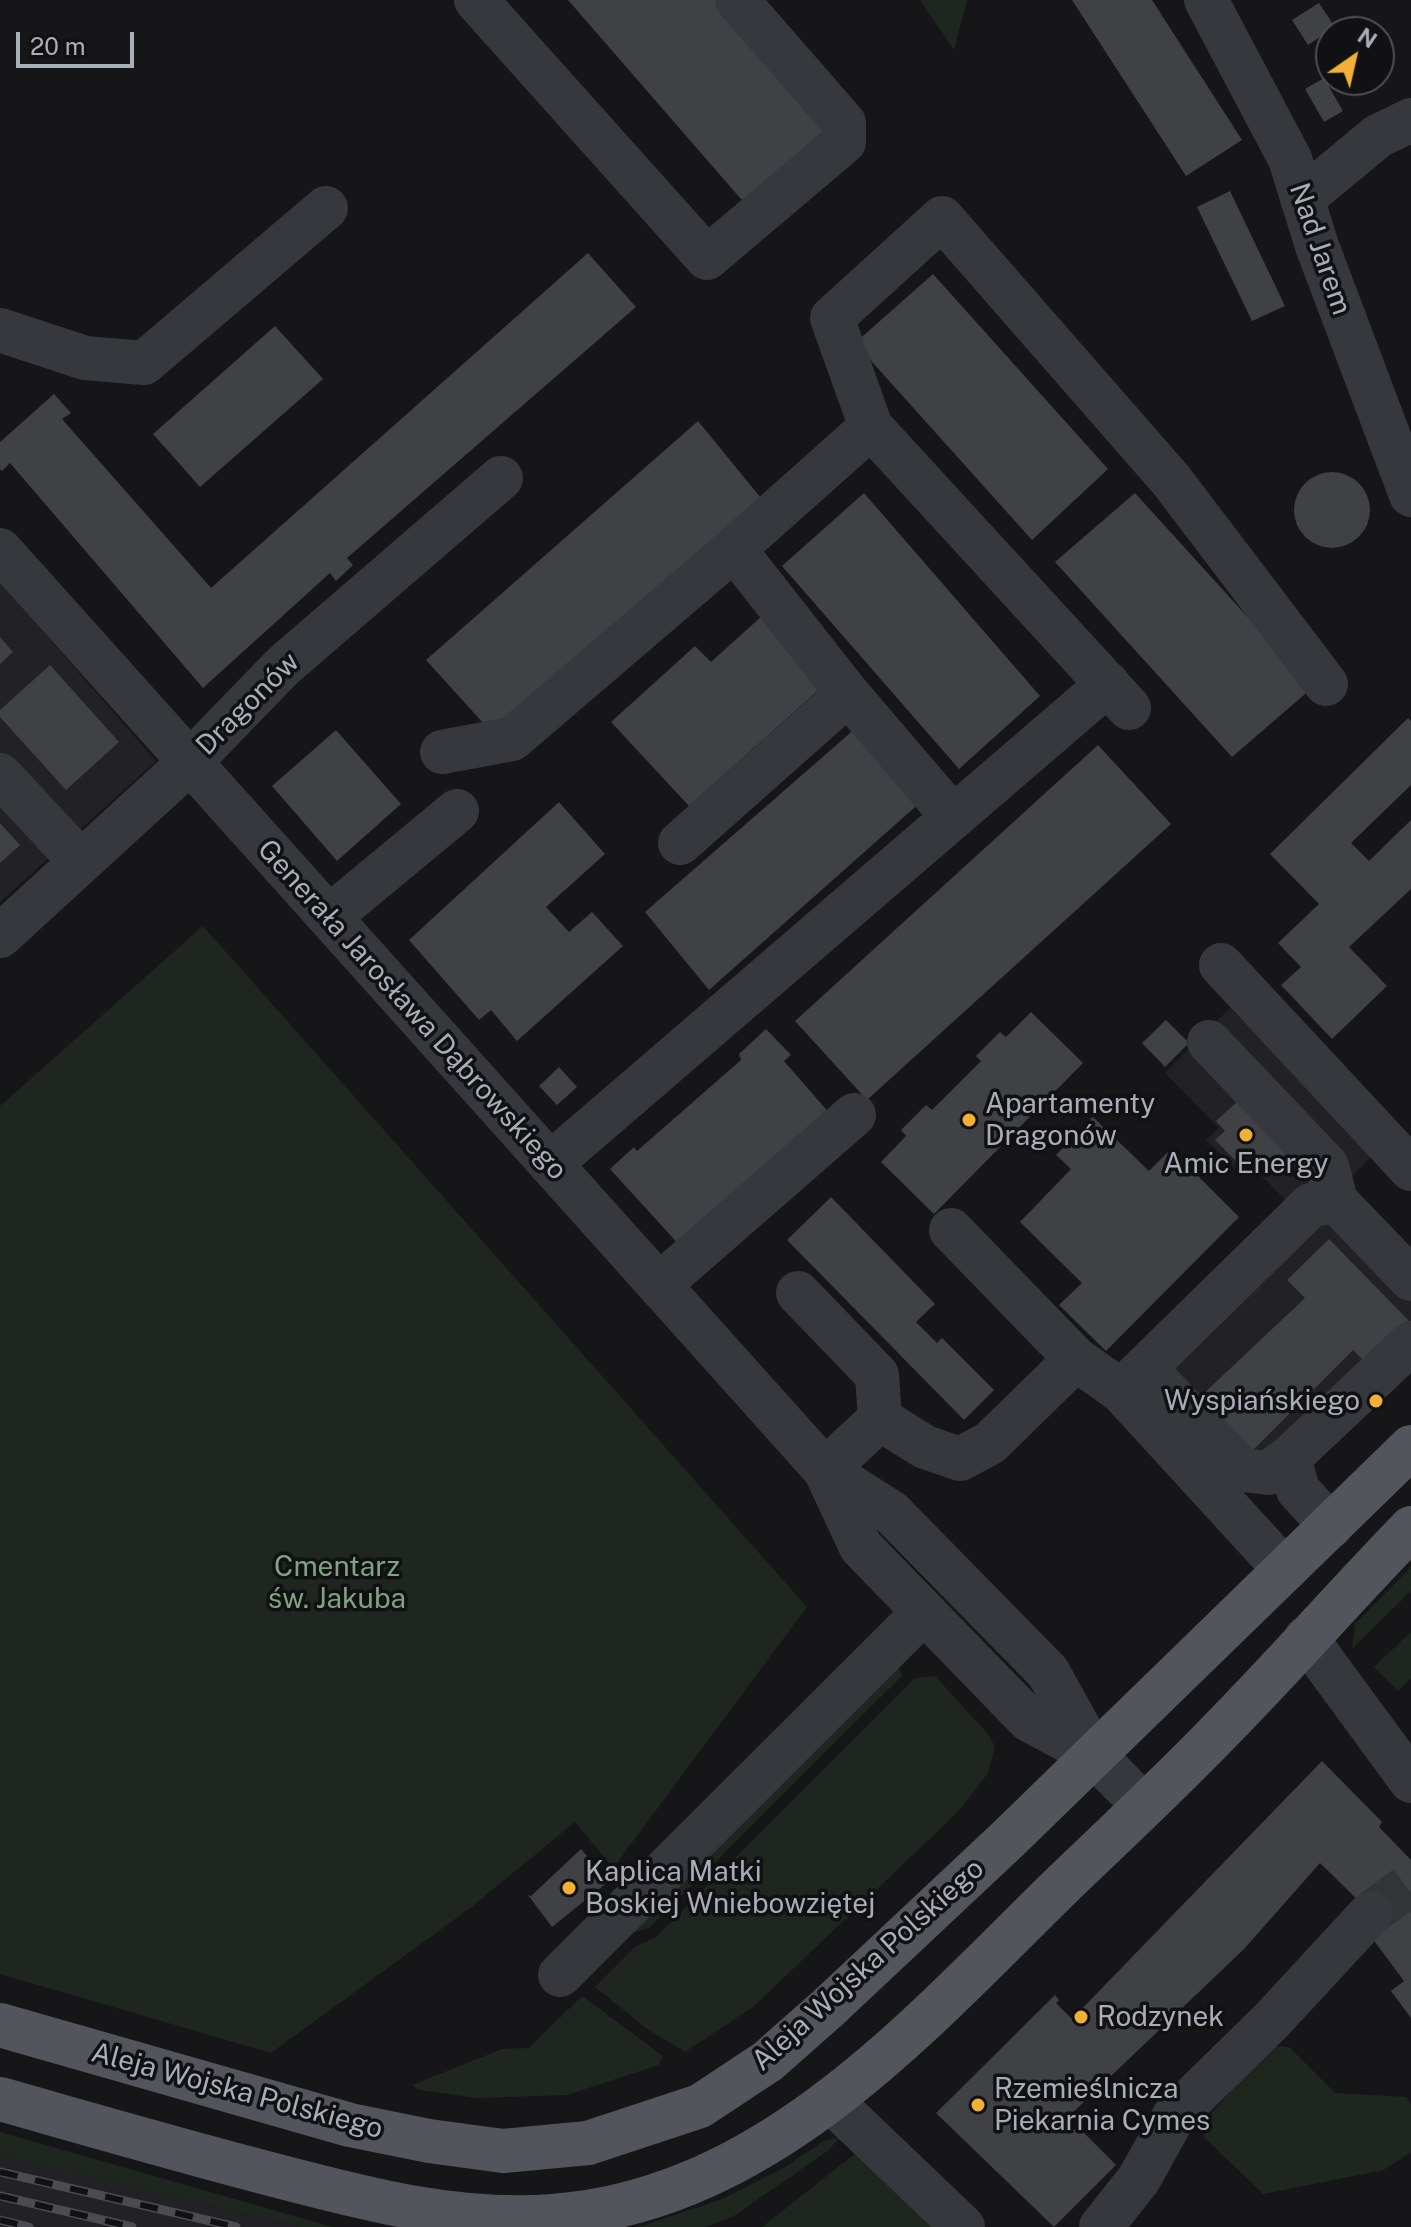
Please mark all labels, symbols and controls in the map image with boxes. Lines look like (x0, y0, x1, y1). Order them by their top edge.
scale bar (20, 16, 138, 66)
north arrow (1315, 16, 1395, 96)
text: N (1353, 22, 1382, 53)
text: 20 m (30, 32, 86, 60)
street label: Nad Jarem (1282, 179, 1358, 319)
street label: Dragonów (190, 646, 306, 762)
street label: Generała Jarosława Dąbrowskiego (250, 833, 574, 1187)
place label: Apartamenty Dragonów (985, 1087, 1155, 1153)
marker: Apartamenty Dragonów (960, 1111, 978, 1129)
marker: Amic Energy (1237, 1126, 1255, 1144)
place label: Amic Energy (1164, 1147, 1328, 1181)
place label: Wyspiańskiego (1164, 1384, 1360, 1418)
marker: Wyspiańskiego (1367, 1392, 1385, 1410)
park label: Cmentarz św. Jakuba (268, 1550, 406, 1616)
street label: Aleja Wojska Polskiego (745, 1852, 991, 2078)
place label: Kaplica Matki Boskiej Wniebowziętej (585, 1855, 875, 1921)
marker: Kaplica Matki Boskiej Wniebowziętej (560, 1879, 578, 1897)
place label: Rodzynek (1097, 2000, 1224, 2034)
marker: Rodzynek (1072, 2008, 1090, 2026)
street label: Aleja Wojska Polskiego (88, 2036, 386, 2146)
place label: Rzemieślnicza Piekarnia Cymes (994, 2072, 1210, 2138)
marker: Rzemieślnicza Piekarnia Cymes (969, 2096, 987, 2114)

